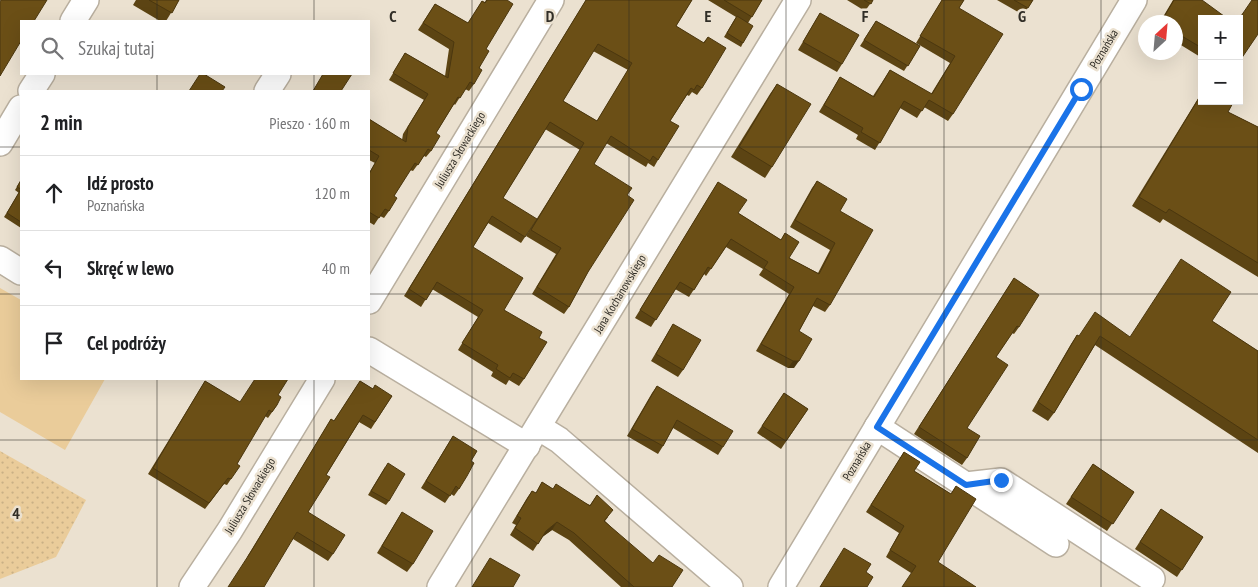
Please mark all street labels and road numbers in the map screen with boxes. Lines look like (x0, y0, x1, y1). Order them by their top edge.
street label: Poznańska (1086, 26, 1121, 71)
street label: Juliusza Słowackiego (430, 109, 488, 191)
street label: Jana Kochanowskiego (590, 252, 649, 337)
street label: Poznańska (839, 438, 874, 483)
street label: Juliusza Słowackiego (220, 455, 278, 537)

